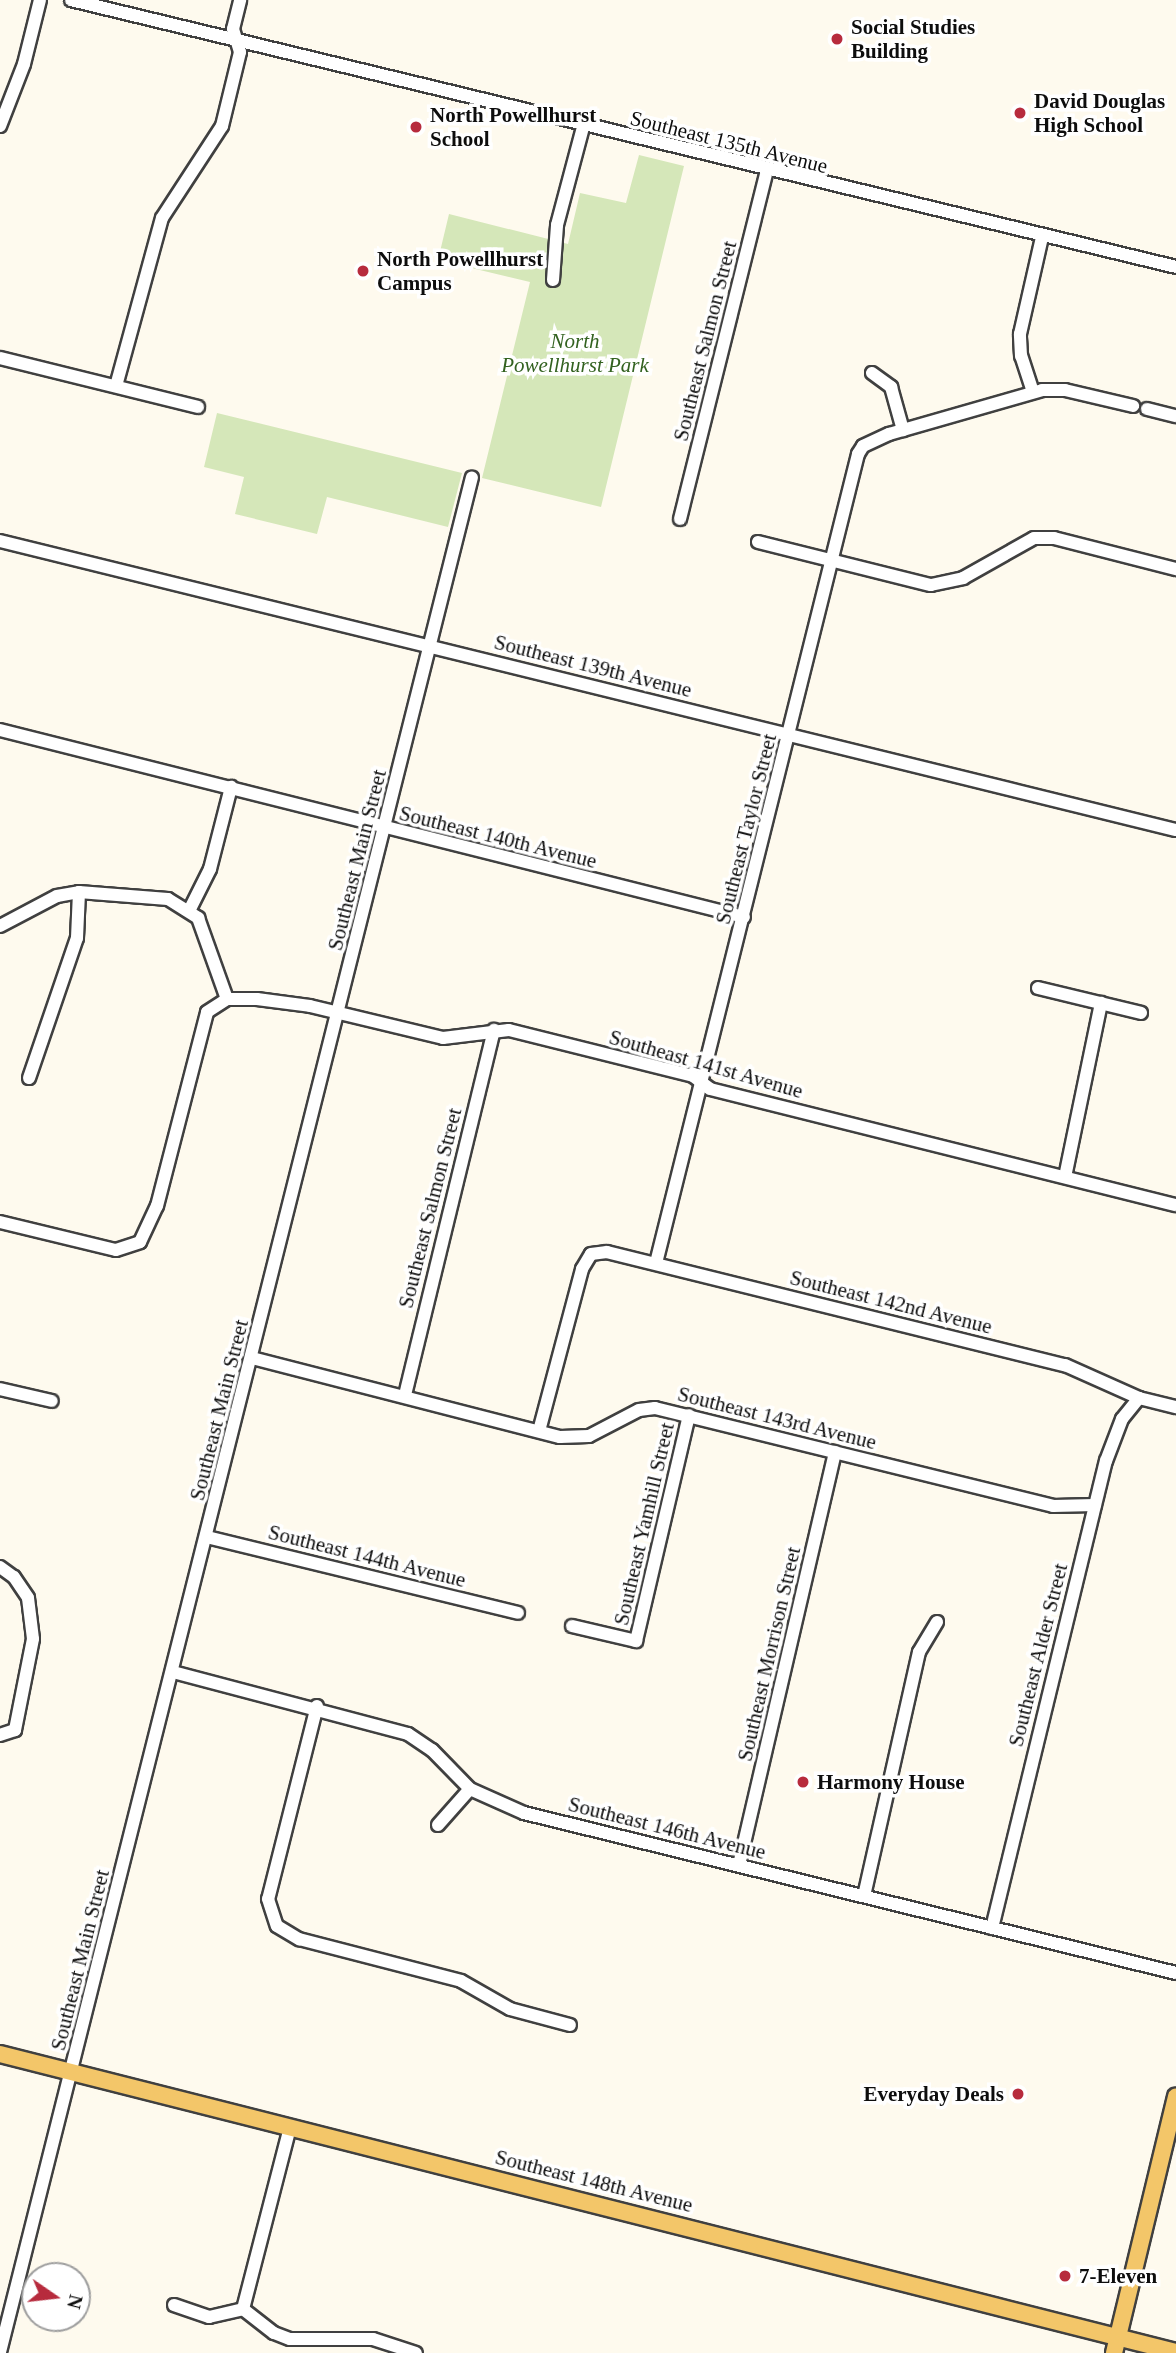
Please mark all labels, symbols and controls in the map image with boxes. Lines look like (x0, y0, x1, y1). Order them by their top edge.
place label: Social Studies Building (851, 14, 975, 64)
marker: Social Studies Building (829, 31, 845, 47)
place label: David Douglas High School (1034, 88, 1165, 138)
place label: North Powellhurst School (430, 102, 596, 152)
street label: Southeast 135th Avenue (627, 105, 831, 179)
marker: David Douglas High School (1012, 105, 1028, 121)
marker: North Powellhurst School (408, 119, 424, 135)
street label: Southeast Salmon Street (668, 238, 742, 444)
place label: North Powellhurst Campus (377, 246, 543, 296)
marker: North Powellhurst Campus (355, 263, 371, 279)
park label: North Powellhurst Park (501, 328, 649, 378)
street label: Southeast 139th Avenue (491, 629, 695, 703)
street label: Southeast Taylor Street (710, 731, 782, 927)
street label: Southeast Main Street (322, 767, 392, 953)
street label: Southeast 140th Avenue (396, 800, 600, 874)
street label: Southeast 141st Avenue (606, 1024, 806, 1104)
street label: Southeast Salmon Street (393, 1105, 467, 1311)
street label: Southeast 142nd Avenue (787, 1265, 995, 1339)
street label: Southeast Main Street (184, 1317, 254, 1503)
street label: Southeast 143rd Avenue (675, 1381, 879, 1455)
street label: Southeast Yamhill Street (608, 1420, 680, 1628)
street label: Southeast 144th Avenue (265, 1519, 469, 1593)
street label: Southeast Morrison Street (732, 1544, 806, 1764)
street label: Southeast Alder Street (1003, 1560, 1073, 1750)
place label: Harmony House (817, 1769, 965, 1795)
marker: Harmony House (795, 1774, 811, 1790)
street label: Southeast 146th Avenue (565, 1791, 769, 1865)
street label: Southeast Main Street (45, 1867, 115, 2053)
place label: Everyday Deals (863, 2081, 1004, 2107)
marker: Everyday Deals (1010, 2086, 1026, 2102)
street label: Southeast 148th Avenue (492, 2144, 696, 2218)
north arrow (21, 2262, 91, 2332)
place label: 7-Eleven (1079, 2263, 1157, 2289)
marker: 7-Eleven (1057, 2268, 1073, 2284)
text: N (63, 2293, 87, 2311)

